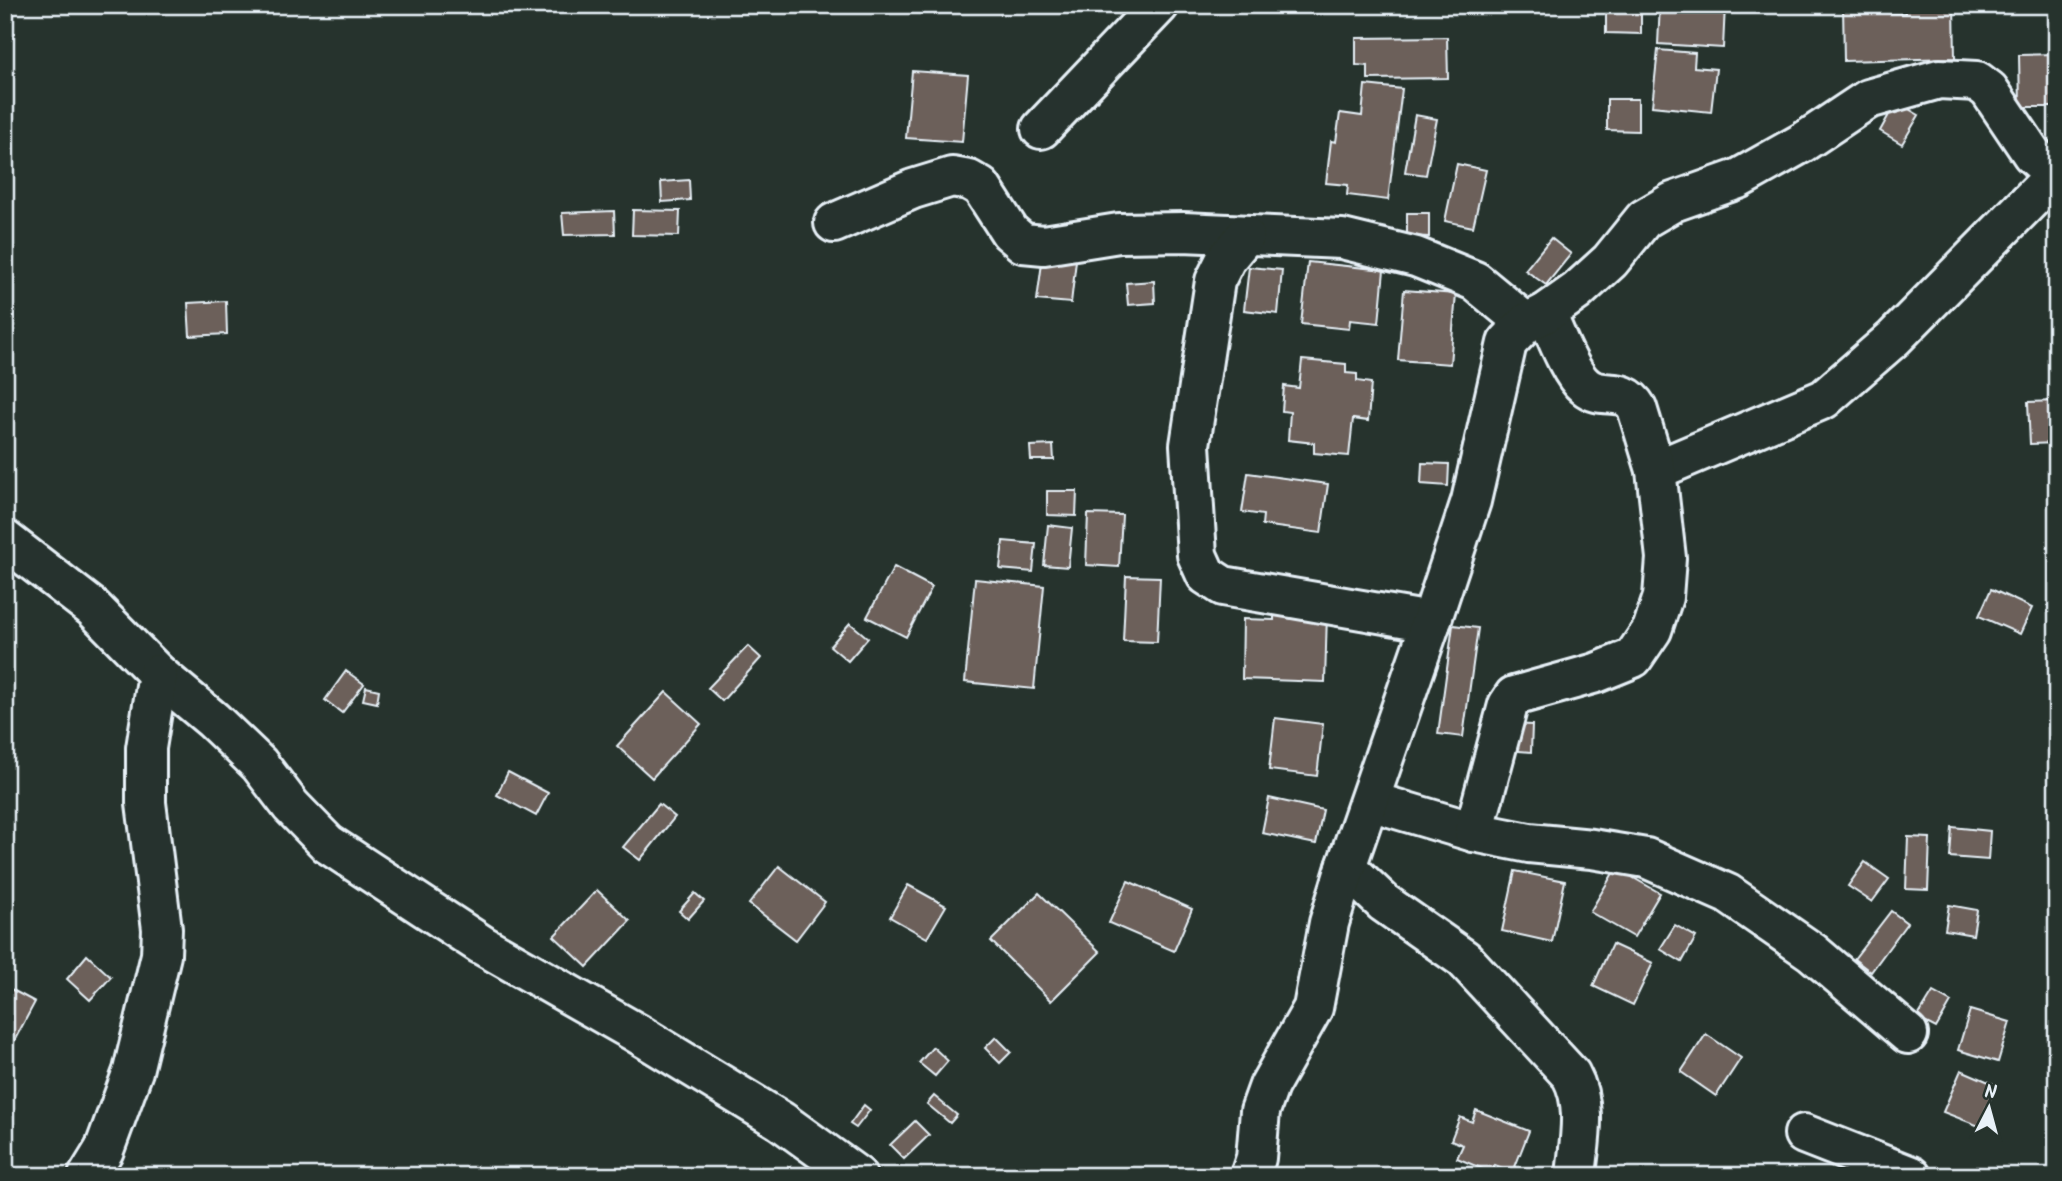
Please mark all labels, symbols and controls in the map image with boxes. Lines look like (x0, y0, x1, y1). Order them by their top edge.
north arrow (1954, 1072, 2024, 1142)
text: N (1983, 1078, 1998, 1109)

